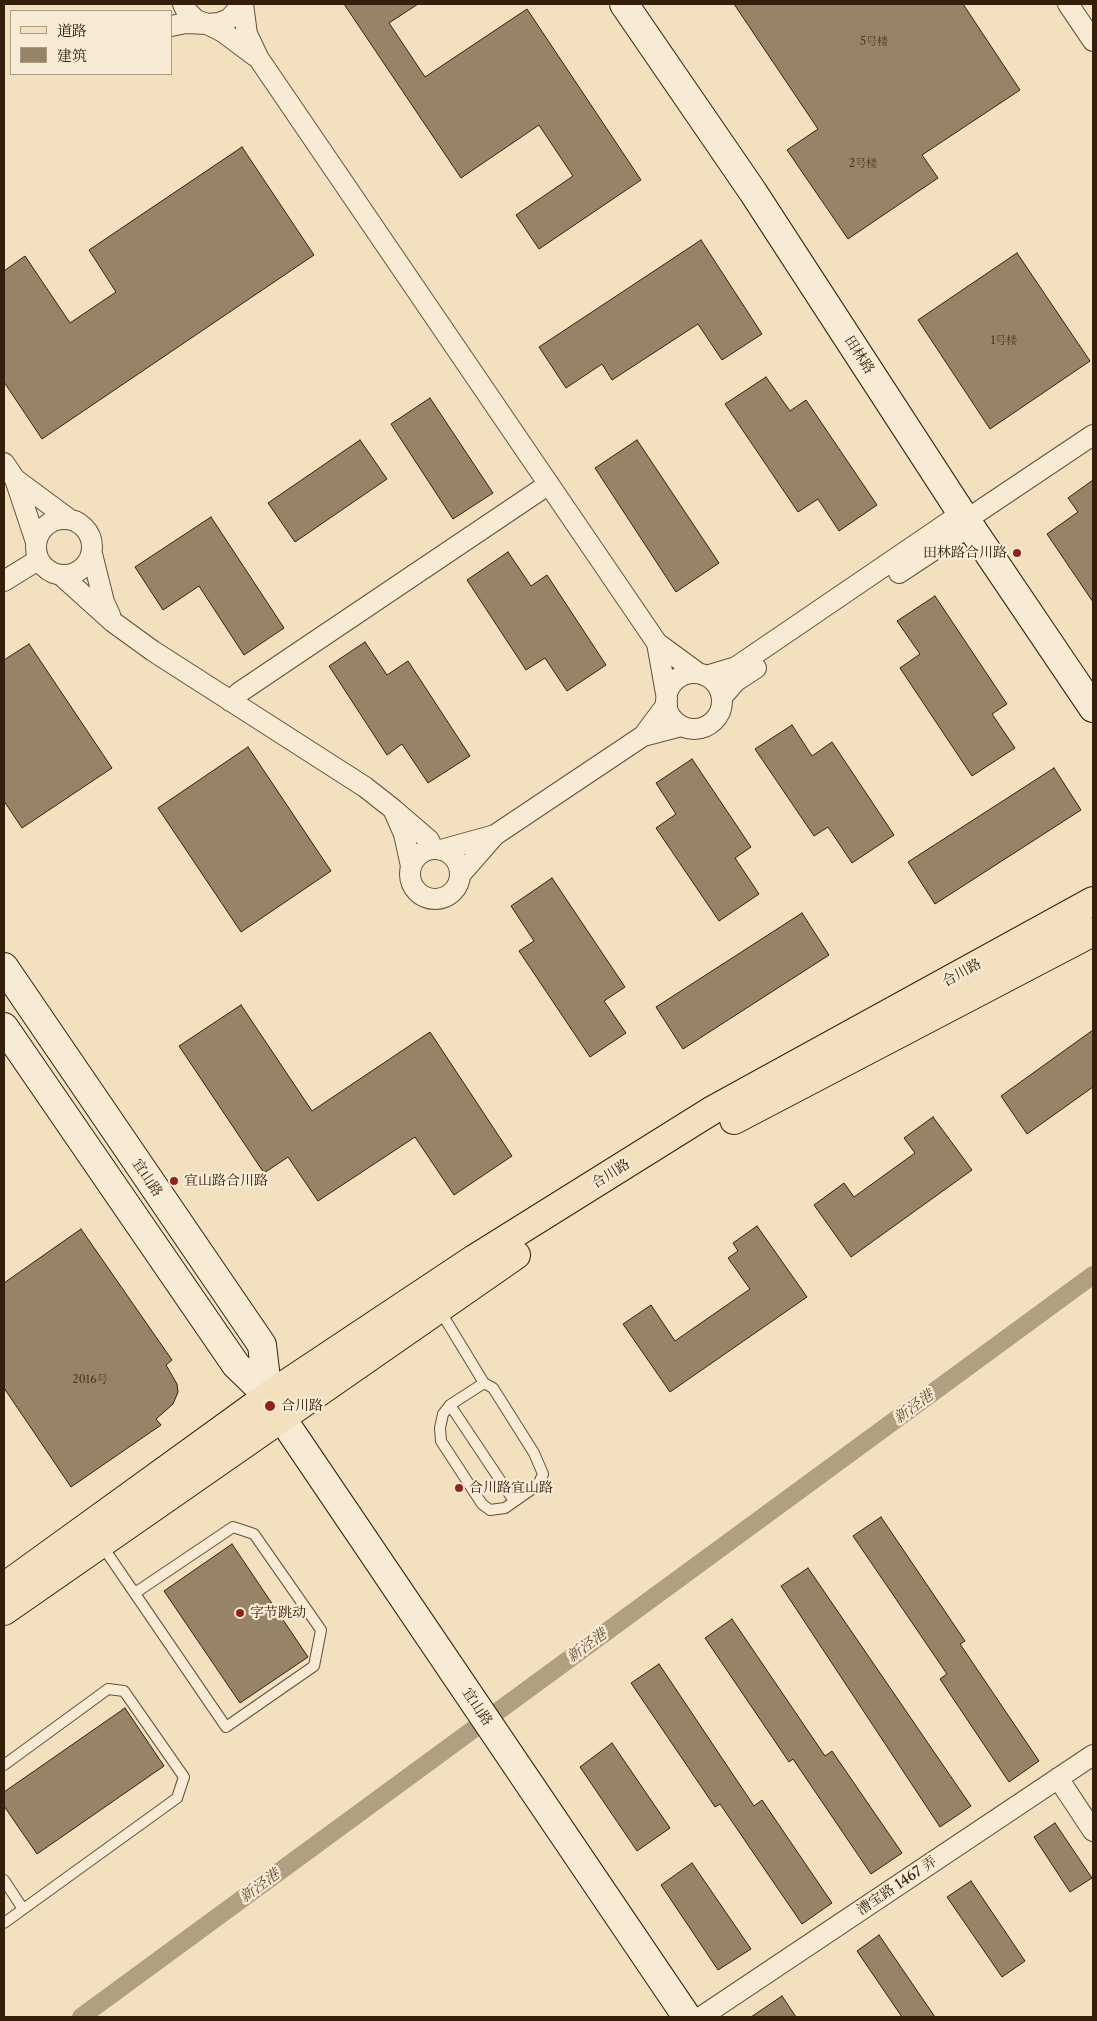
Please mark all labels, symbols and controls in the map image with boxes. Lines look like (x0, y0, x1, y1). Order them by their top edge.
legend (10, 10, 172, 75)
text: 道路 (57, 21, 87, 40)
house number: 5号楼 (860, 35, 888, 49)
text: 建筑 (57, 46, 87, 65)
house number: 2号楼 (849, 157, 877, 171)
street label: 田林路 (841, 333, 877, 377)
house number: 1号楼 (991, 334, 1017, 348)
place label: 田林路合川路 (923, 545, 1007, 561)
marker: 田林路合川路 (1011, 547, 1023, 559)
street label: 合川路 (940, 955, 984, 991)
street label: 宜山路 (128, 1156, 166, 1200)
street label: 合川路 (589, 1156, 633, 1192)
place label: 宜山路合川路 (184, 1173, 268, 1189)
marker: 宜山路合川路 (168, 1175, 180, 1187)
house number: 2016号 (72, 1373, 108, 1387)
water label: 新泾港 (891, 1386, 937, 1428)
place label: 合川路 (281, 1398, 323, 1414)
marker: 合川路 (263, 1399, 277, 1413)
place label: 合川路宜山路 (469, 1480, 553, 1496)
marker: 合川路宜山路 (453, 1482, 465, 1494)
place label: 字节跳动 (250, 1605, 306, 1621)
marker: 字节跳动 (234, 1607, 246, 1619)
water label: 新泾港 (564, 1625, 610, 1667)
street label: 宜山路 (458, 1685, 496, 1729)
street label: 漕宝路 1467 弄 (854, 1853, 940, 1919)
water label: 新泾港 (237, 1865, 283, 1907)

